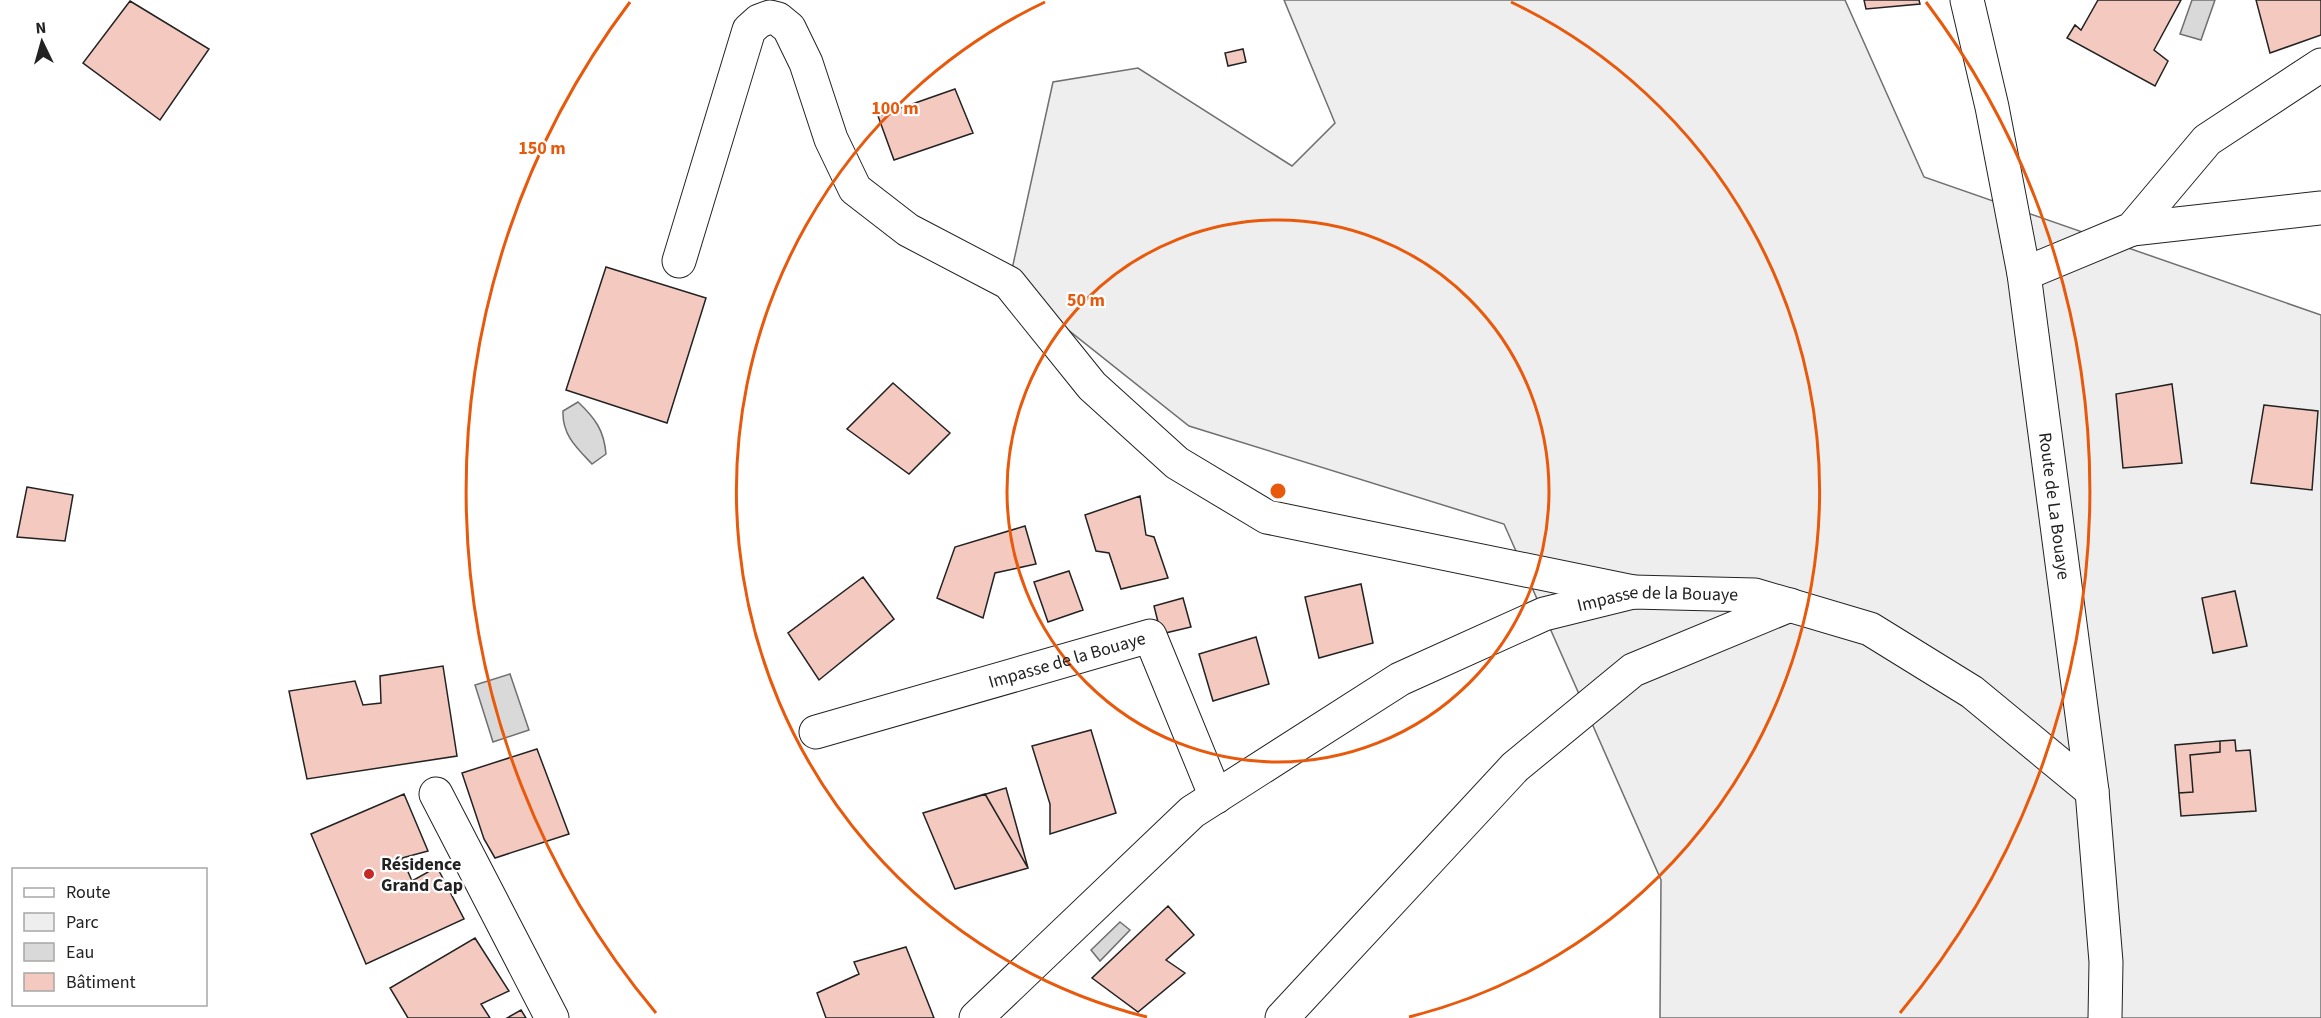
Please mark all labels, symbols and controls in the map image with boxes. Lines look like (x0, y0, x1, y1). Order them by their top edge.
north arrow (12, 12, 72, 72)
text: N (35, 17, 47, 39)
text: 100 m (871, 96, 919, 121)
text: 150 m (518, 136, 566, 161)
text: 50 m (1067, 288, 1105, 313)
street label: Route de La Bouaye (2032, 431, 2077, 581)
centre of rings (1268, 481, 1288, 501)
street label: Impasse de la Bouaye (1574, 579, 1739, 618)
street label: Impasse de la Bouaye (985, 625, 1148, 694)
place label: Résidence Grand Cap (381, 852, 463, 898)
marker: Résidence Grand Cap (362, 867, 376, 881)
legend (12, 868, 207, 1006)
text: Route (66, 880, 110, 905)
text: Parc (66, 910, 99, 935)
text: Eau (66, 940, 94, 965)
text: Bâtiment (66, 970, 136, 995)

